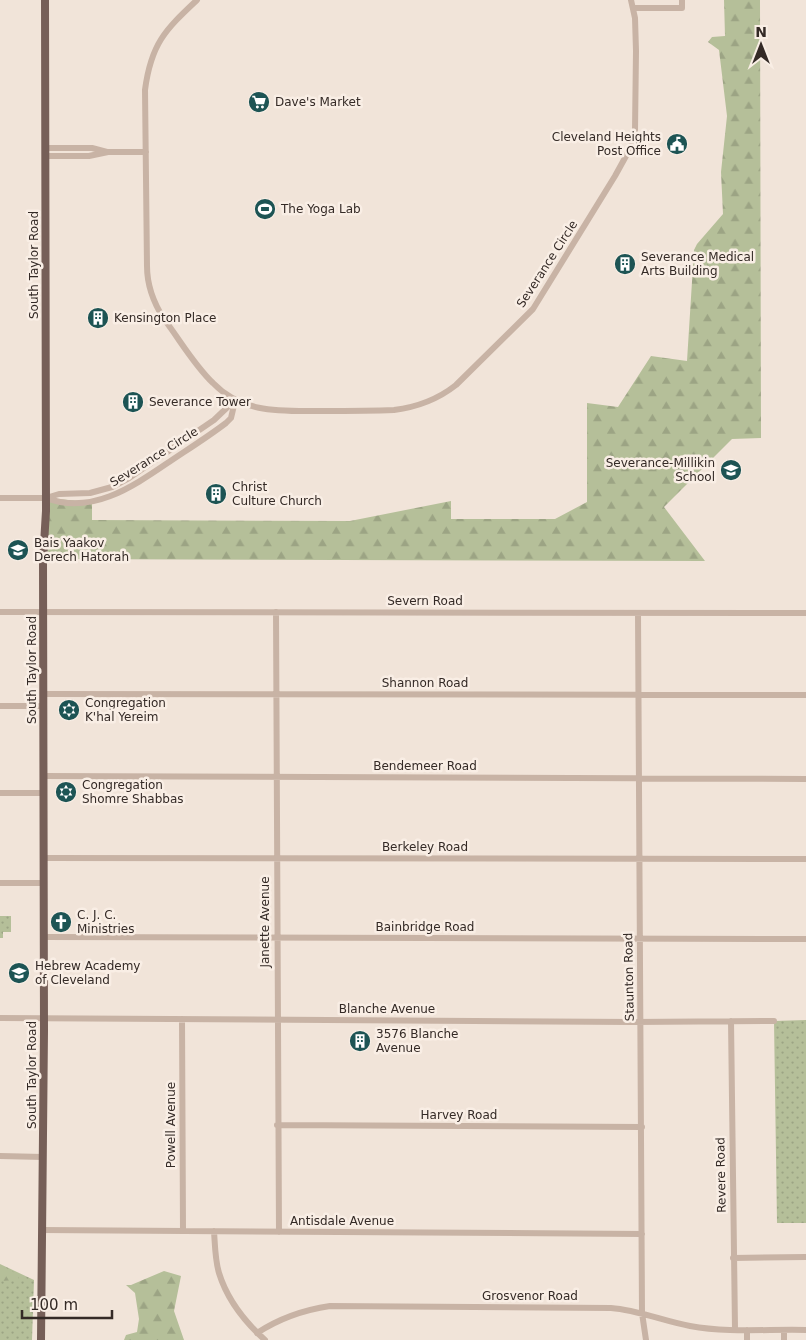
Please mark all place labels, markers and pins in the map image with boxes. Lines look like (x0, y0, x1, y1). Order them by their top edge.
supermarket icon: Dave's Market (247, 90, 271, 114)
place label: Dave's Market (275, 95, 361, 109)
place label: Cleveland Heights Post Office (552, 130, 661, 158)
public building icon: Cleveland Heights Post Office (665, 132, 689, 156)
sports icon: The Yoga Lab (253, 197, 277, 221)
place label: The Yoga Lab (280, 202, 361, 216)
place label: Severance Medical Arts Building (641, 250, 754, 278)
building icon: Severance Medical Arts Building (613, 252, 637, 276)
building icon: Kensington Place (86, 306, 110, 330)
place label: Kensington Place (114, 311, 216, 325)
building icon: Severance Tower (121, 390, 145, 414)
place label: Severance Tower (149, 395, 251, 409)
place label: Severance-Millikin School (606, 456, 715, 484)
school or university icon: Severance-Millikin School (719, 458, 743, 482)
place label: Christ Culture Church (232, 480, 322, 508)
building icon: Christ Culture Church (204, 482, 228, 506)
place label: Bais Yaakov Derech Hatorah (34, 536, 129, 564)
school or university icon: Bais Yaakov Derech Hatorah (6, 538, 30, 562)
place label: Congregation K'hal Yereim (85, 696, 166, 724)
synagogue icon: Congregation K'hal Yereim (57, 698, 81, 722)
place label: Congregation Shomre Shabbas (82, 778, 184, 806)
synagogue icon: Congregation Shomre Shabbas (54, 780, 78, 804)
place label: C. J. C. Ministries (77, 908, 135, 936)
church icon: C. J. C. Ministries (49, 910, 73, 934)
place label: Hebrew Academy of Cleveland (35, 959, 140, 987)
school or university icon: Hebrew Academy of Cleveland (7, 961, 31, 985)
place label: 3576 Blanche Avenue (376, 1027, 458, 1055)
building icon: 3576 Blanche Avenue (348, 1029, 372, 1053)

